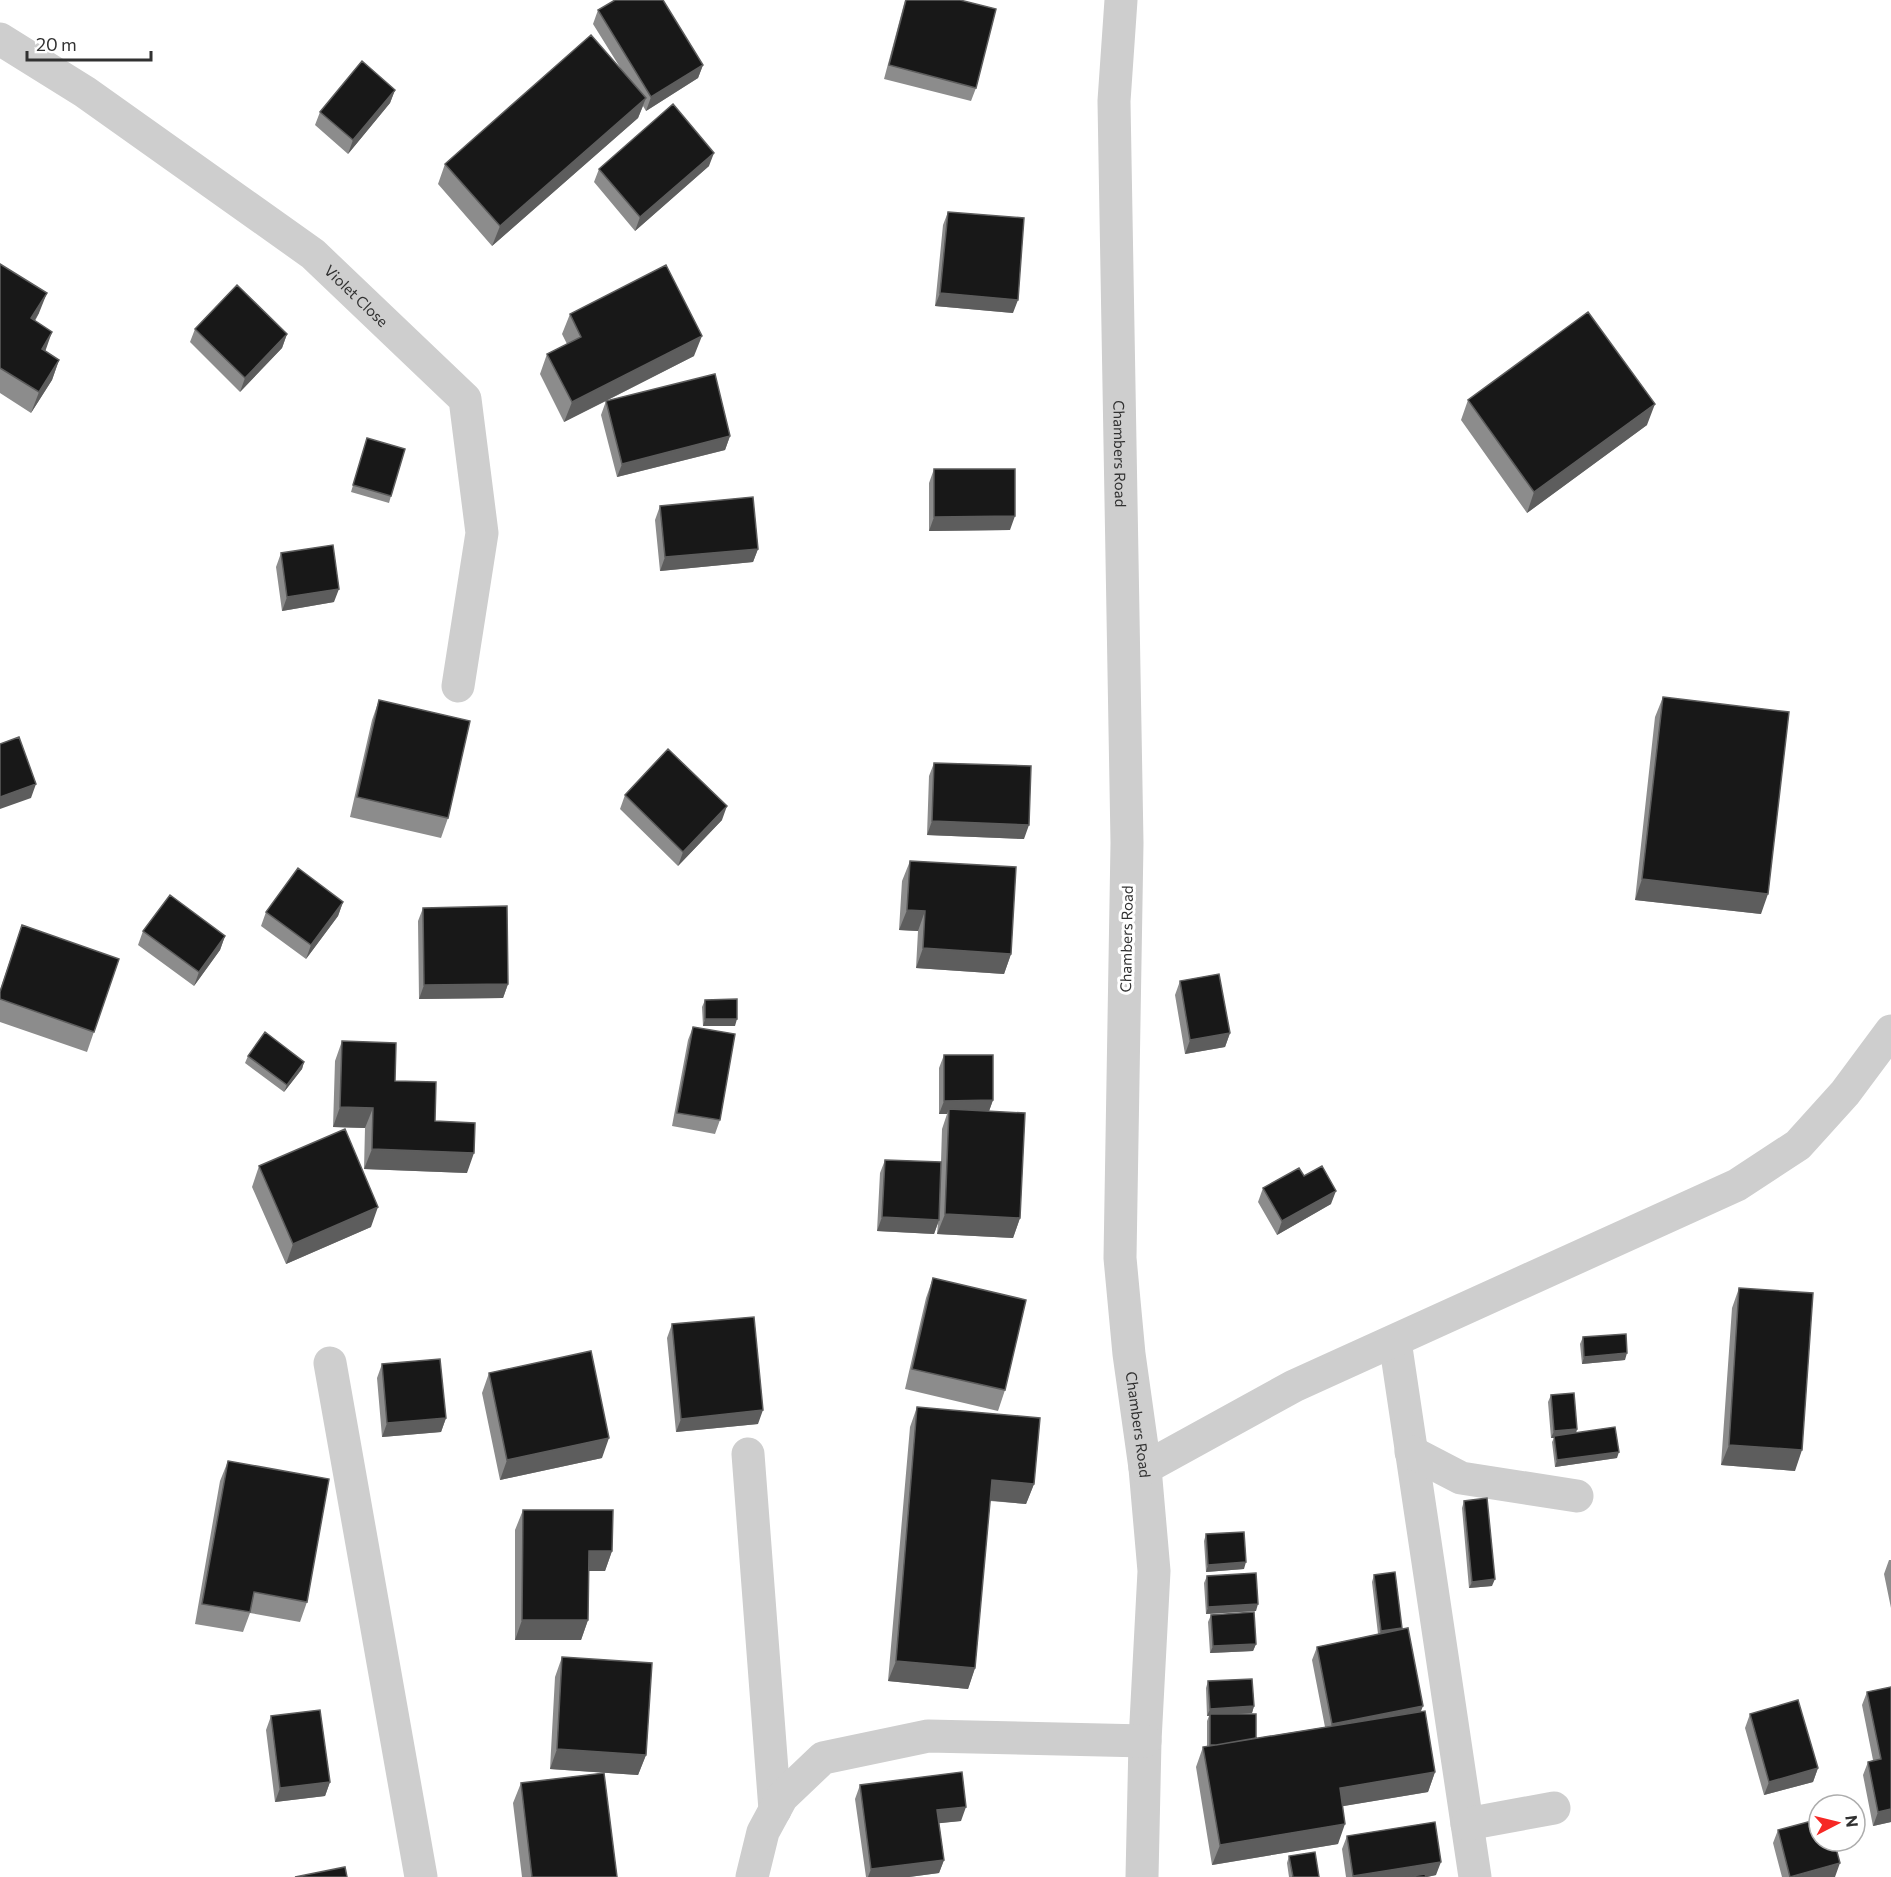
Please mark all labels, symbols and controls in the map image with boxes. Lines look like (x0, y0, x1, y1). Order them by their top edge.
scale bar (27, 24, 152, 62)
text: 20 m (36, 33, 77, 55)
street label: Violet Close (321, 261, 392, 330)
street label: Chambers Road (1110, 400, 1130, 507)
street label: Chambers Road (1116, 885, 1136, 993)
street label: Chambers Road (1123, 1370, 1155, 1478)
north arrow (1807, 1793, 1867, 1853)
text: N (1842, 1814, 1863, 1828)

